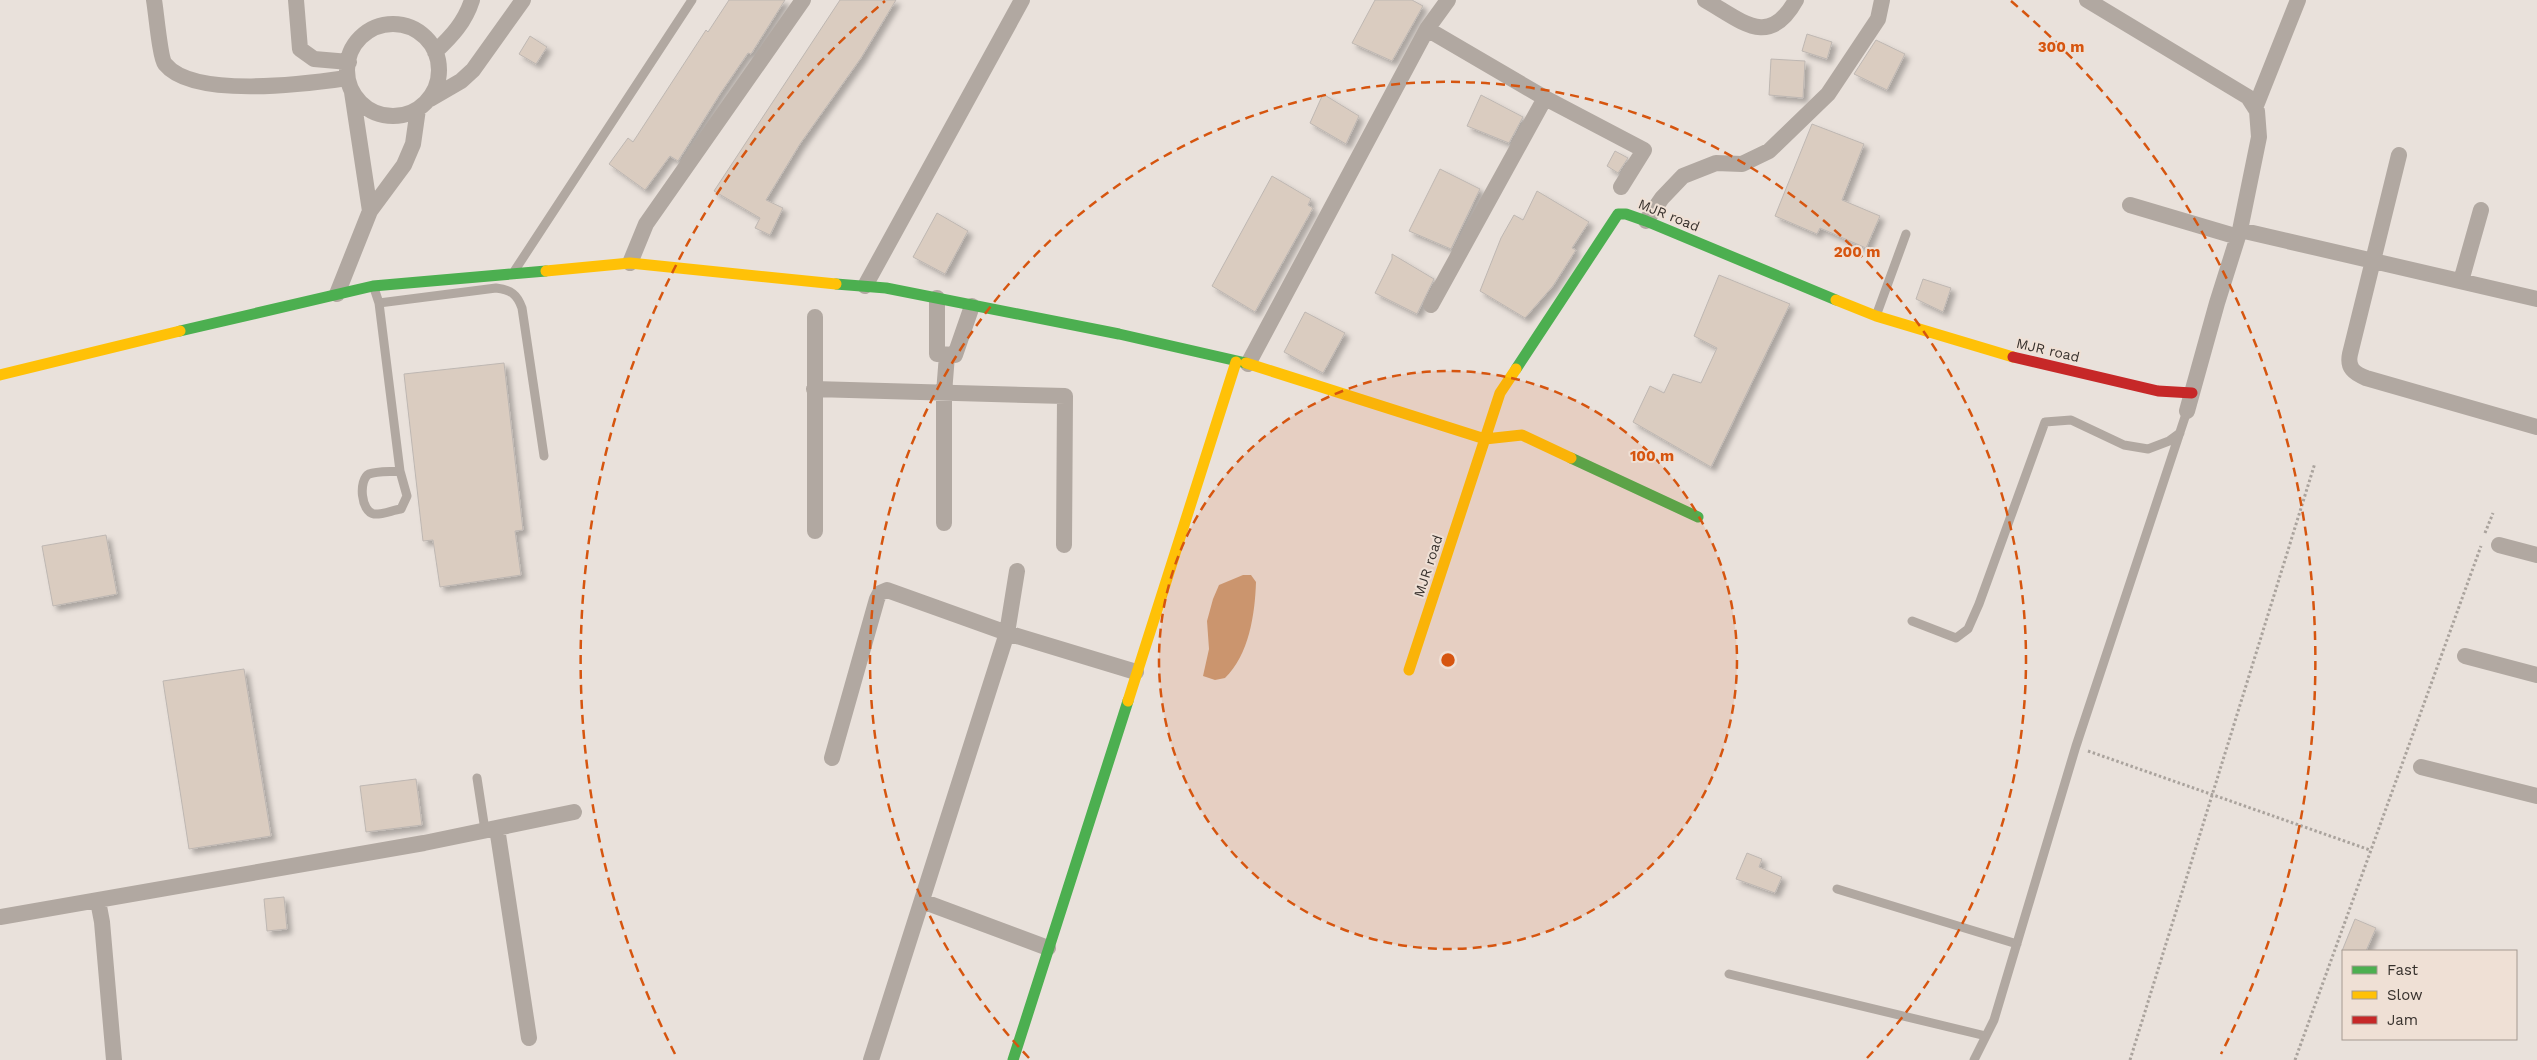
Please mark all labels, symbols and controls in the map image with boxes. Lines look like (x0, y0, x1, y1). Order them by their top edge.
text: 300 m (2038, 38, 2084, 56)
street label: MJR road (1636, 195, 1702, 235)
text: 200 m (1834, 243, 1880, 261)
street label: MJR road (2015, 335, 2081, 365)
text: 100 m (1630, 447, 1674, 465)
street label: MJR road (1410, 533, 1446, 599)
centre of rings (1439, 651, 1457, 669)
legend (2342, 950, 2517, 1040)
text: Fast (2387, 961, 2419, 979)
text: Slow (2387, 986, 2423, 1004)
text: Jam (2387, 1011, 2418, 1029)

